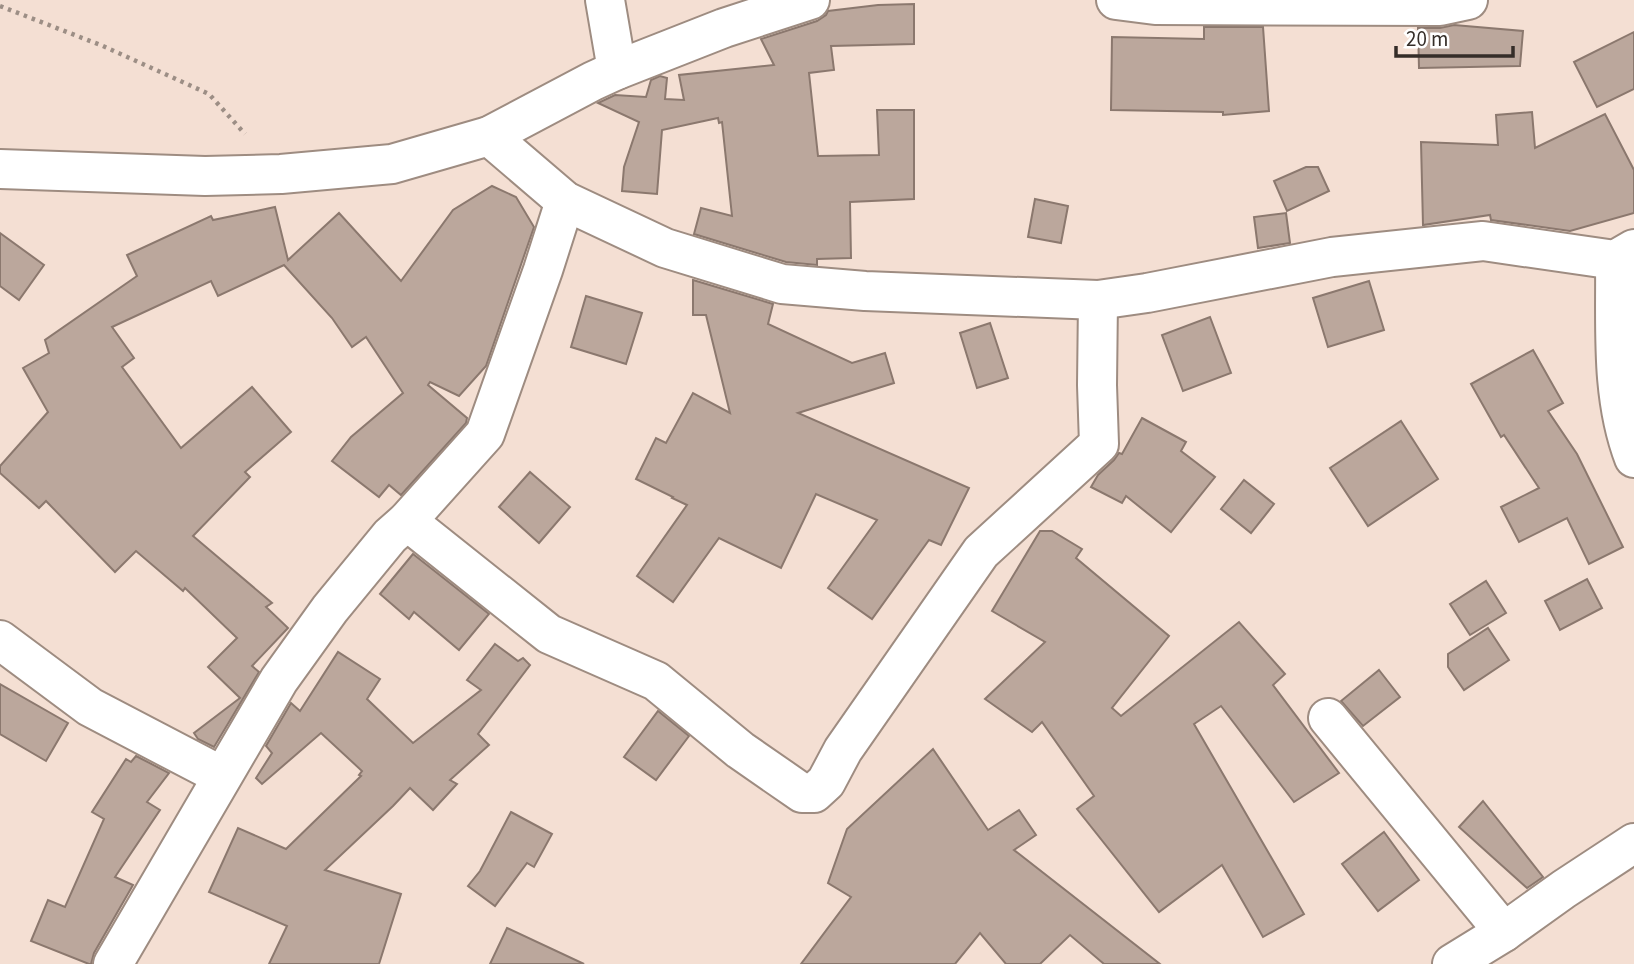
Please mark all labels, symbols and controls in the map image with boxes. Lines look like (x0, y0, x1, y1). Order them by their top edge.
scale bar (1396, 14, 1513, 58)
text: 20 m (1406, 24, 1448, 54)

